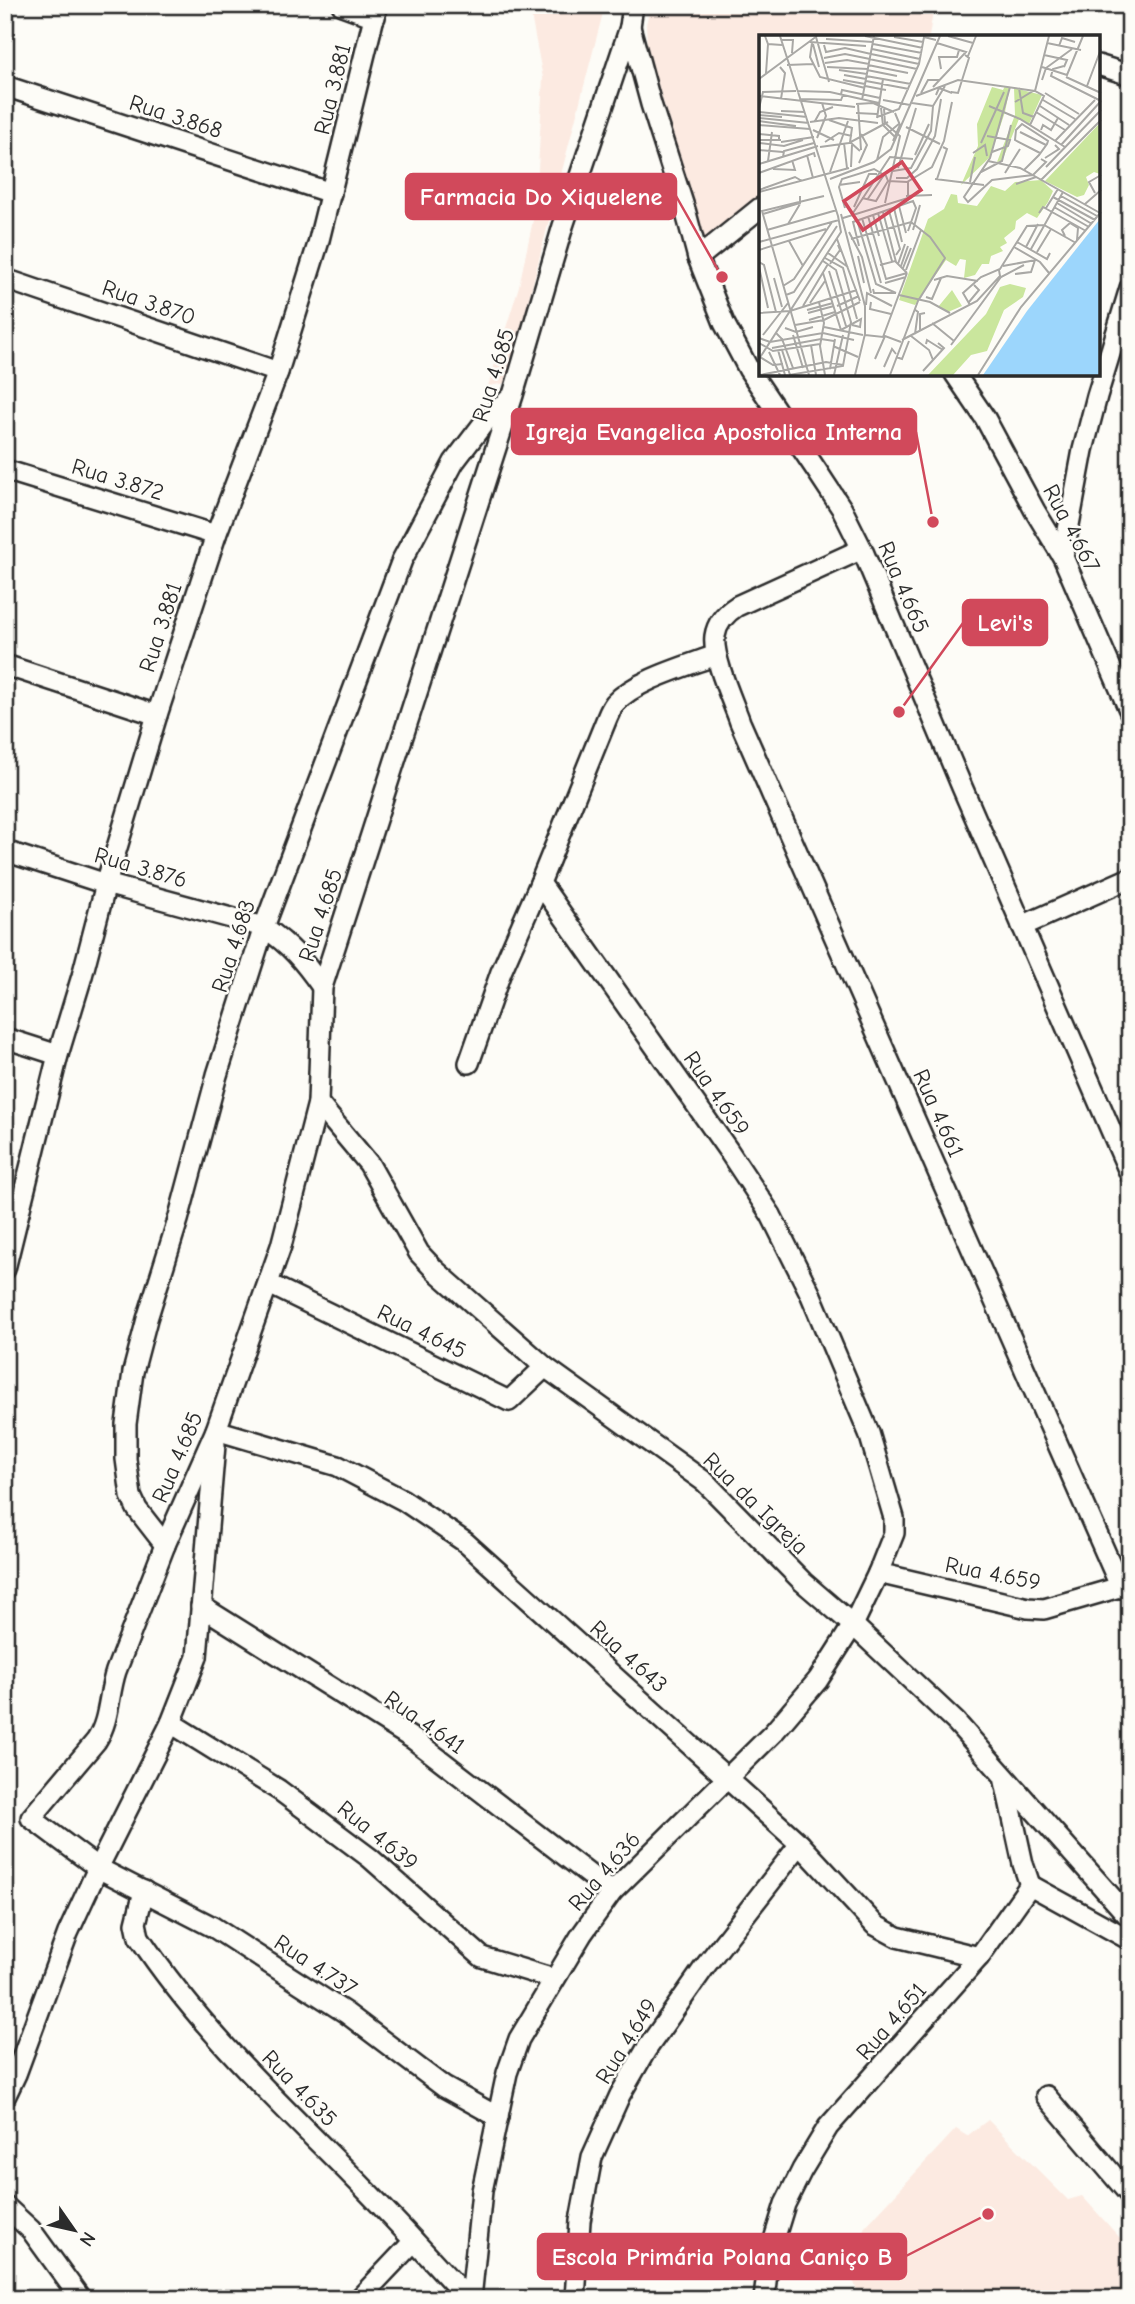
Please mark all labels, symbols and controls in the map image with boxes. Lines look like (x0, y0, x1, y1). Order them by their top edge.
inset map (759, 35, 1100, 376)
street label: Rua 3.881 (308, 41, 357, 137)
street label: Rua 3.868 (126, 89, 226, 144)
callout: Farmacia Do Xiquelene (406, 174, 676, 219)
text: Farmacia Do Xiquelene (420, 183, 662, 211)
street label: Rua 3.870 (99, 274, 199, 331)
street label: Rua 4.685 (466, 325, 520, 425)
callout: Igreja Evangelica Apostolica Interna (512, 409, 916, 454)
text: Igreja Evangelica Apostolica Interna (526, 418, 902, 446)
street label: Rua 3.872 (69, 453, 167, 506)
street label: Rua 4.667 (1037, 480, 1106, 577)
street label: Rua 4.665 (872, 537, 935, 637)
street label: Rua 3.881 (133, 579, 188, 676)
callout: Levi's (963, 600, 1047, 645)
text: Levi's (977, 609, 1033, 637)
street label: Rua 3.876 (91, 841, 190, 894)
street label: Rua 4.685 (293, 865, 348, 965)
street label: Rua 4.683 (206, 897, 261, 996)
street label: Rua 4.659 (678, 1046, 755, 1141)
street label: Rua 4.661 (907, 1065, 970, 1161)
street label: Rua 4.645 (373, 1298, 471, 1365)
street label: Rua 4.685 (146, 1408, 209, 1507)
street label: Rua da Igreja (698, 1447, 814, 1560)
street label: Rua 4.659 (943, 1551, 1043, 1596)
street label: Rua 4.643 (584, 1615, 673, 1698)
street label: Rua 4.641 (379, 1685, 470, 1760)
street label: Rua 4.639 (332, 1795, 423, 1876)
street label: Rua 4.636 (563, 1826, 646, 1916)
street label: Rua 4.737 (269, 1929, 362, 2002)
street label: Rua 4.651 (850, 1977, 932, 2066)
street label: Rua 4.649 (590, 1994, 663, 2089)
street label: Rua 4.635 (257, 2044, 343, 2132)
north arrow (38, 2196, 108, 2266)
text: N (75, 2228, 100, 2250)
callout: Escola Primária Polana Caniço B (538, 2234, 906, 2279)
text: Escola Primária Polana Caniço B (552, 2243, 892, 2271)

